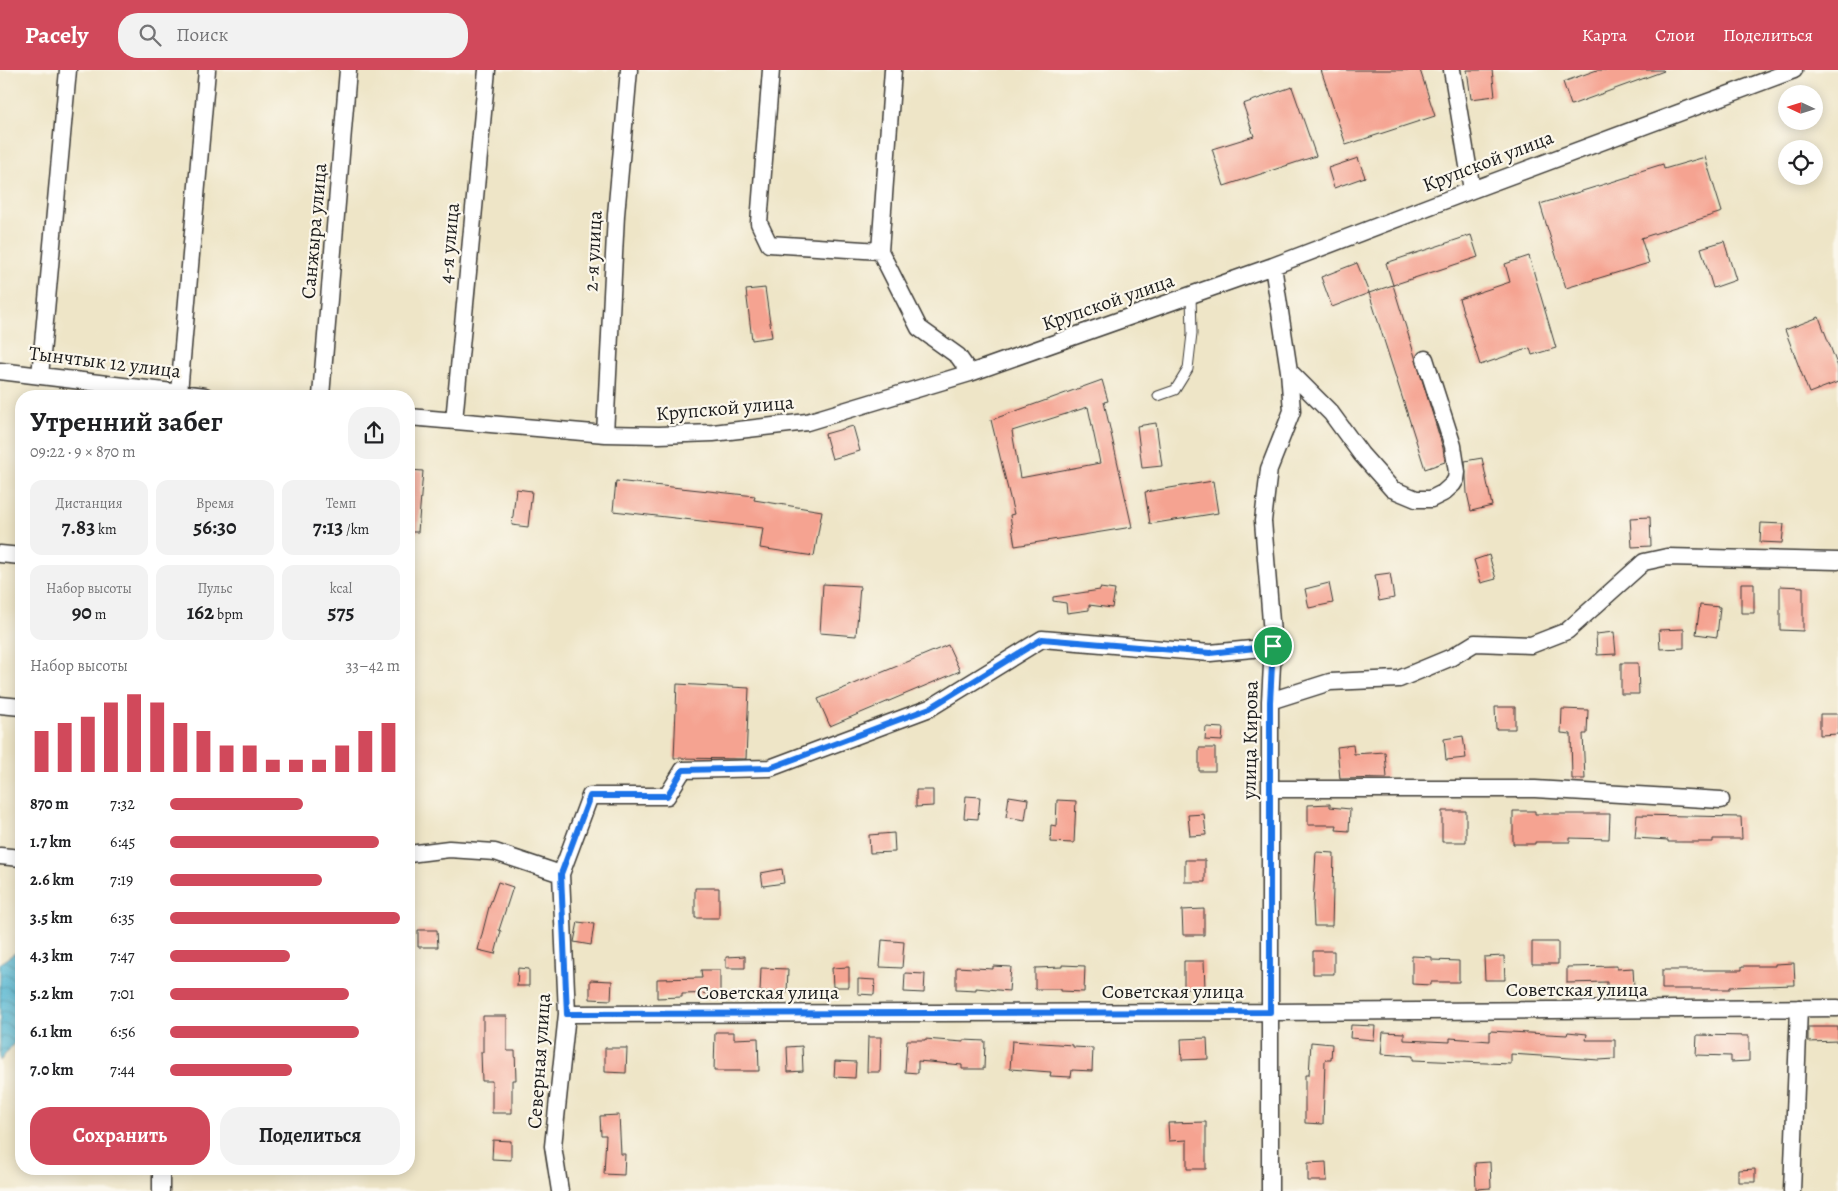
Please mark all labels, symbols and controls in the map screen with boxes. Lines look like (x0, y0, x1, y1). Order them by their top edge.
search box (118, 13, 468, 58)
text: Pacely (25, 19, 88, 51)
icon: search (136, 21, 164, 49)
text: Поиск (176, 22, 228, 48)
text: Карта (1582, 23, 1627, 47)
text: Слои (1655, 23, 1695, 47)
text: Поделиться (1723, 23, 1813, 47)
north arrow (1778, 85, 1822, 130)
map controls (1778, 85, 1823, 185)
street label: Крупской улица (1419, 123, 1558, 198)
button: locate (1778, 140, 1823, 185)
street label: Санжыра улица (295, 161, 333, 300)
street label: 4-я улица (432, 201, 466, 284)
street label: 2-я улица (577, 209, 609, 292)
street label: Крупской улица (1038, 266, 1179, 337)
street label: Тынчтык 12 улица (28, 339, 183, 385)
street label: Крупской улица (655, 388, 796, 427)
text: Утренний забег (30, 403, 223, 441)
button: share (348, 407, 400, 459)
text: 09:22 · 9 × 870 m (30, 441, 136, 463)
text: Дистанция (56, 494, 122, 513)
text: Время (196, 494, 234, 513)
text: Темп (326, 494, 356, 513)
text: 7.83 (61, 513, 95, 541)
text: 56:30 (193, 513, 237, 541)
text: 7:13 (313, 513, 343, 541)
text: km (95, 520, 117, 539)
text: /km (343, 520, 369, 539)
text: Набор высоты (46, 579, 132, 598)
text: Пульс (198, 579, 233, 598)
text: kcal (330, 579, 352, 598)
text: 90 (72, 598, 92, 626)
text: 162 (187, 598, 214, 626)
text: 575 (328, 598, 354, 626)
text: m (92, 605, 106, 624)
text: bpm (214, 605, 243, 624)
pin (1252, 625, 1294, 667)
icon: arrive (1259, 632, 1287, 660)
text: Набор высоты (30, 655, 128, 677)
text: 33–42 m (346, 655, 400, 677)
street label: улица Кирова (1235, 680, 1265, 801)
text: 870 m (30, 793, 69, 815)
text: 7:32 (110, 793, 135, 815)
text: 1.7 km (30, 831, 71, 853)
text: 6:45 (110, 831, 135, 853)
text: 2.6 km (30, 869, 74, 891)
text: 7:19 (110, 869, 133, 891)
text: 3.5 km (30, 907, 73, 929)
text: 6:35 (110, 907, 135, 929)
text: 4.3 km (30, 945, 73, 967)
text: 7:47 (110, 945, 135, 967)
street label: Советская улица (1506, 976, 1649, 1003)
street label: Советская улица (1102, 978, 1245, 1005)
street label: Советская улица (697, 979, 840, 1006)
text: 5.2 km (30, 983, 73, 1005)
text: 7:01 (110, 983, 135, 1005)
street label: Северная улица (521, 991, 557, 1130)
text: 6.1 km (30, 1021, 72, 1043)
text: 6:56 (110, 1021, 135, 1043)
text: 7.0 km (30, 1059, 74, 1081)
text: 7:44 (110, 1059, 135, 1081)
button: Сохранить (30, 1107, 210, 1165)
button: Поделиться (220, 1107, 400, 1165)

